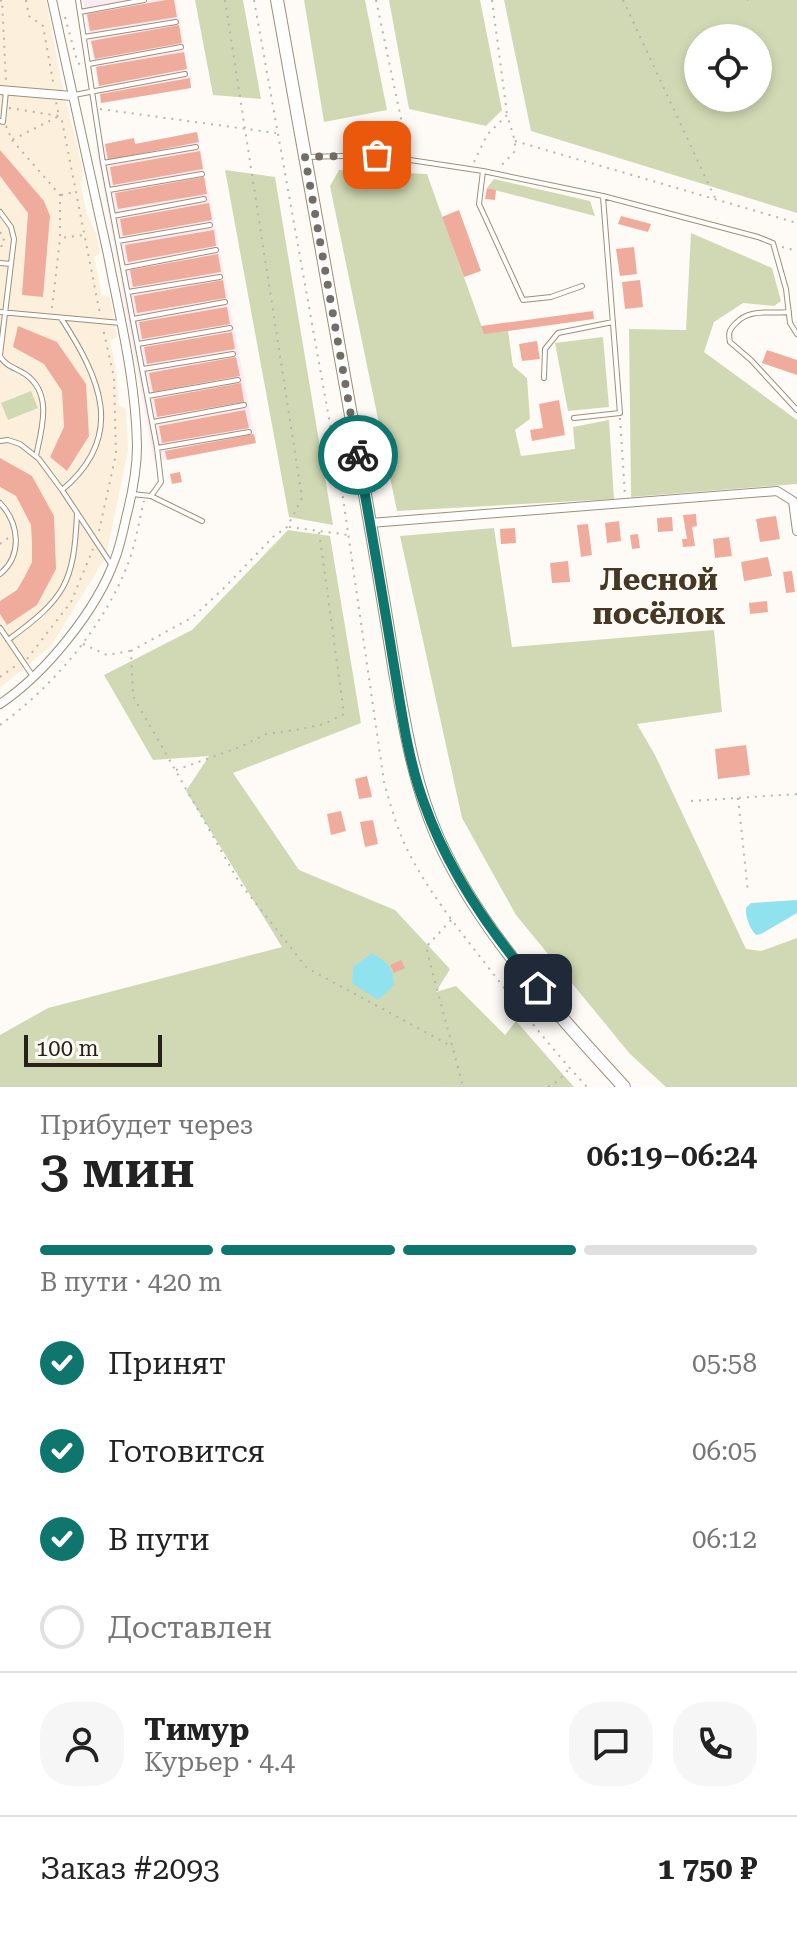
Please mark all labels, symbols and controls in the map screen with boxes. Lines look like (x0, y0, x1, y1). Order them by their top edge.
map controls (684, 24, 772, 112)
button: locate (684, 24, 772, 112)
pin (343, 121, 411, 189)
icon: bag (355, 133, 399, 177)
courier (318, 415, 398, 495)
icon: bike (336, 433, 380, 477)
district label: Лесной посёлок (593, 562, 726, 631)
pin (504, 954, 572, 1022)
icon: home (516, 966, 560, 1010)
scale bar (24, 1031, 162, 1067)
text: 100 m (36, 1036, 99, 1061)
text: Прибудет через (40, 1110, 254, 1140)
text: 06:19–06:24 (587, 1138, 757, 1173)
text: 3 мин (40, 1139, 195, 1200)
text: В пути · 420 m (40, 1267, 222, 1297)
icon: check (40, 1341, 84, 1385)
text: Принят (108, 1346, 226, 1381)
text: 05:58 (692, 1348, 757, 1378)
icon: check (40, 1429, 84, 1473)
text: Готовится (108, 1434, 265, 1469)
text: 06:05 (692, 1436, 757, 1466)
icon: check (40, 1517, 84, 1561)
text: В пути (108, 1522, 210, 1557)
text: 06:12 (692, 1524, 757, 1554)
text: Доставлен (108, 1610, 272, 1645)
button: person (40, 1702, 124, 1786)
button: chat (569, 1702, 653, 1786)
button: phone (673, 1702, 757, 1786)
text: Тимур (144, 1712, 249, 1747)
text: Курьер · 4.4 (144, 1747, 295, 1777)
text: Заказ #2093 (40, 1851, 220, 1886)
text: 1 750 ₽ (658, 1851, 757, 1886)

